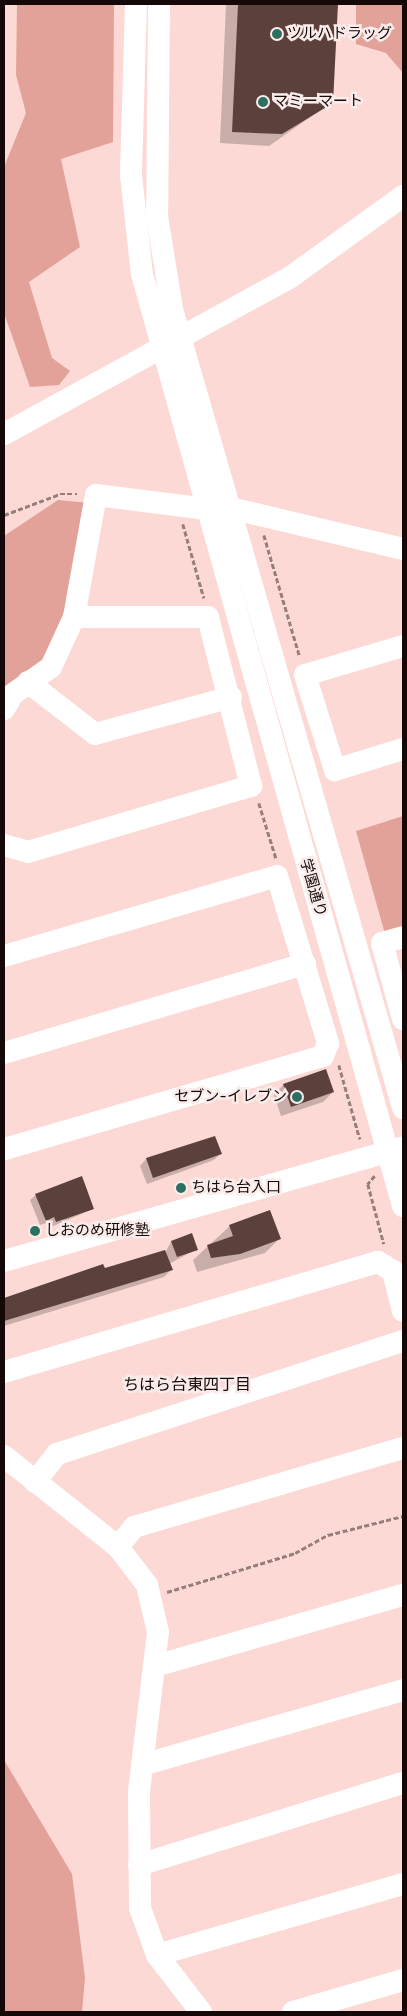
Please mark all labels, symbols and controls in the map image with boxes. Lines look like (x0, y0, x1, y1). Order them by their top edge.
place label: ツルハドラッグ (287, 25, 392, 43)
marker: ツルハドラッグ (271, 28, 283, 40)
place label: マミーマート (273, 93, 363, 111)
marker: マミーマート (257, 96, 269, 108)
street label: 学園通り (296, 857, 330, 919)
place label: セブン-イレブン (174, 1088, 287, 1106)
marker: セブン-イレブン (291, 1091, 303, 1103)
place label: ちはら台入口 (191, 1179, 281, 1197)
marker: ちはら台入口 (175, 1182, 187, 1194)
place label: しおのめ研修塾 (45, 1222, 150, 1240)
marker: しおのめ研修塾 (29, 1225, 41, 1237)
district label: ちはら台東四丁目 (123, 1375, 251, 1395)

